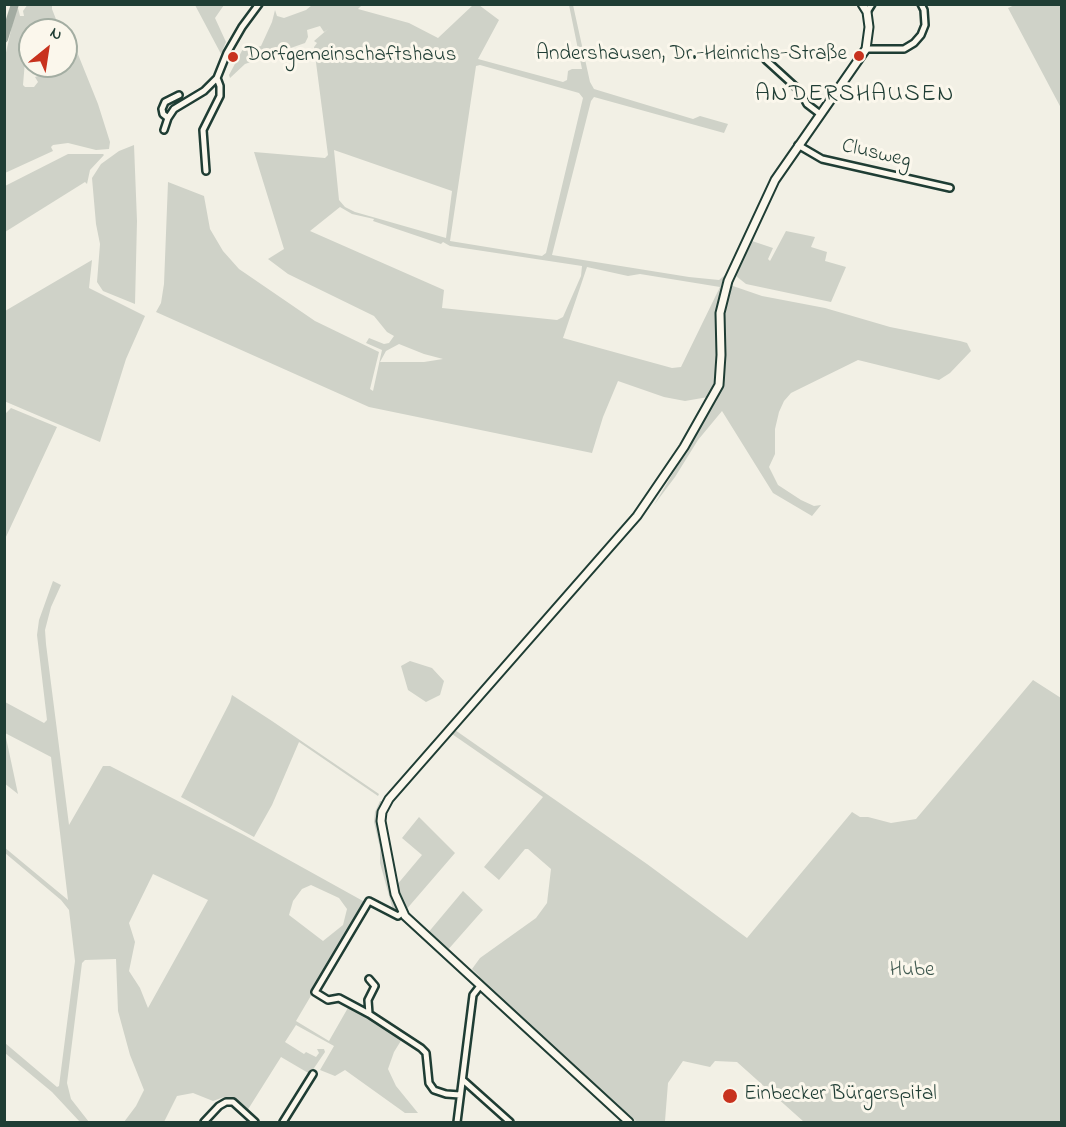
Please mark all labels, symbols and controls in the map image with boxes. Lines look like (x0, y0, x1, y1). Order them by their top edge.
north arrow (18, 18, 78, 78)
text: N (45, 21, 67, 47)
place label: Andershausen, Dr.-Heinrichs-Straße (536, 43, 847, 69)
place label: Dorfgemeinschaftshaus (245, 44, 456, 70)
marker: Andershausen, Dr.-Heinrichs-Straße (852, 49, 866, 63)
marker: Dorfgemeinschaftshaus (226, 50, 240, 64)
district label: ANDERSHAUSEN (755, 82, 955, 110)
street label: Clusweg (839, 135, 913, 175)
park label: Hube (890, 959, 934, 985)
place label: Einbecker Bürgerspital (744, 1083, 937, 1109)
marker: Einbecker Bürgerspital (721, 1087, 739, 1105)

